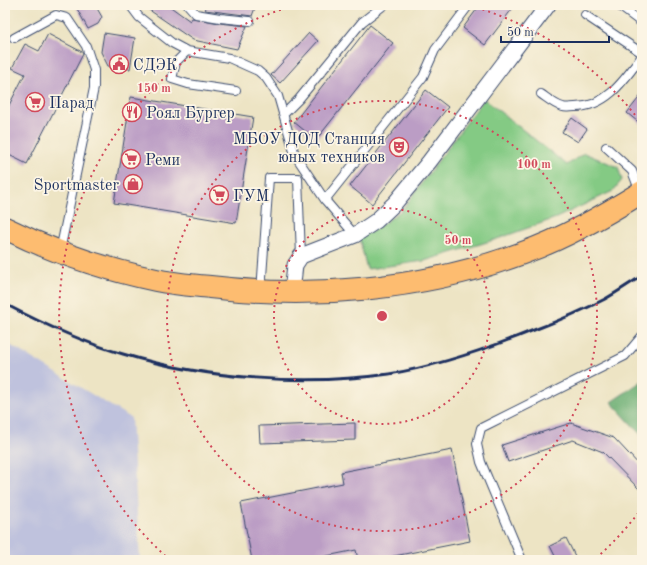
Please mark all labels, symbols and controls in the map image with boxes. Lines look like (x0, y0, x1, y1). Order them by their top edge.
scale bar (501, 18, 609, 44)
text: 50 m (507, 26, 534, 39)
public building icon: СДЭК (108, 53, 130, 75)
place label: СДЭК (133, 58, 178, 74)
text: 150 m (137, 82, 171, 95)
supermarket icon: Парад (24, 91, 46, 113)
place label: Парад (49, 96, 94, 112)
restaurant icon: Роял Бургер (121, 101, 143, 123)
place label: Роял Бургер (146, 106, 235, 122)
place label: МБОУ ДОД Станция юных техников (233, 132, 385, 166)
theatre icon: МБОУ ДОД Станция юных техников (388, 136, 410, 158)
supermarket icon: Реми (120, 148, 142, 170)
place label: Реми (145, 153, 180, 169)
text: 100 m (517, 159, 551, 171)
shop icon: Sportmaster (122, 173, 144, 195)
place label: Sportmaster (34, 178, 119, 194)
supermarket icon: ГУМ (208, 184, 230, 206)
place label: ГУМ (233, 189, 269, 205)
text: 50 m (445, 234, 472, 247)
centre of rings (375, 309, 389, 323)

